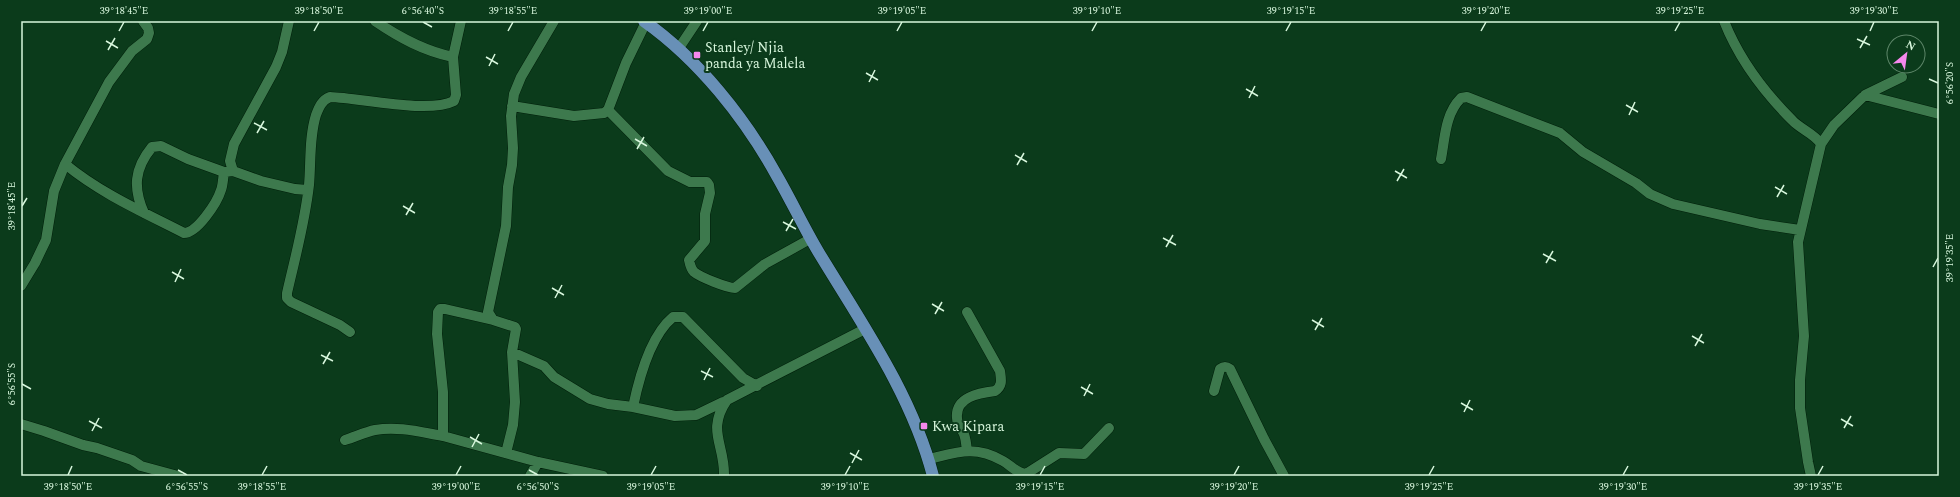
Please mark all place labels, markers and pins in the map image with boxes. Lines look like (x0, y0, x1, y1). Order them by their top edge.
place label: Stanley/ Njia panda ya Malela (705, 37, 805, 74)
marker: Stanley/ Njia panda ya Malela (692, 50, 702, 60)
place label: Kwa Kipara (932, 416, 1005, 437)
marker: Kwa Kipara (919, 421, 929, 431)

